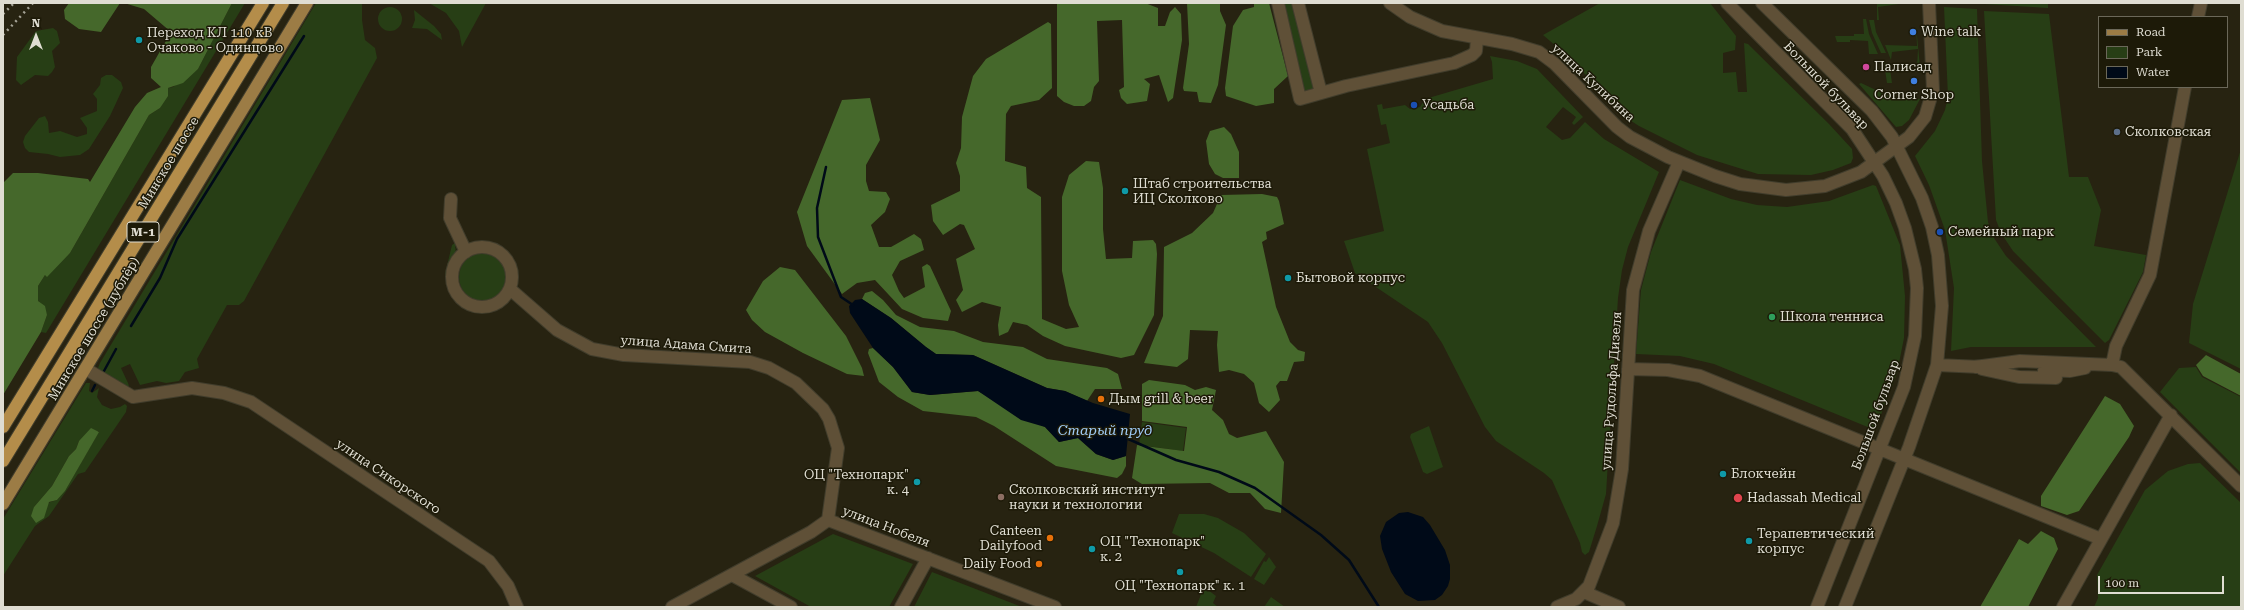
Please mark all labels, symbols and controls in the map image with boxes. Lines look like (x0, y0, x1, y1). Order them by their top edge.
north arrow (16, 16, 56, 56)
legend (2098, 16, 2228, 88)
text: N (32, 17, 40, 30)
place label: Wine talk (1921, 24, 1981, 40)
place label: Переход КЛ 110 кВ Очаково - Одинцово (147, 25, 283, 56)
text: Road (2136, 25, 2165, 39)
marker: Wine talk (1908, 27, 1918, 37)
marker: Переход КЛ 110 кВ Очаково - Одинцово (134, 35, 144, 45)
street label: Большой бульвар (1780, 39, 1872, 133)
street label: улица Кулибина (1548, 40, 1638, 126)
text: Park (2136, 45, 2162, 59)
place label: Палисад (1874, 59, 1931, 75)
marker: Палисад (1861, 62, 1871, 72)
text: Water (2136, 65, 2170, 79)
marker: Corner Shop (1909, 76, 1919, 86)
place label: Corner Shop (1874, 87, 1954, 103)
place label: Усадьба (1422, 97, 1474, 113)
marker: Усадьба (1409, 100, 1419, 110)
street label: Минское шоссе (135, 114, 203, 212)
place label: Сколковская (2125, 124, 2211, 140)
marker: Сколковская (2112, 127, 2122, 137)
place label: Штаб строительства ИЦ Сколково (1133, 176, 1272, 207)
marker: Штаб строительства ИЦ Сколково (1120, 186, 1130, 196)
road number: М-1 (127, 222, 159, 242)
place label: Семейный парк (1948, 224, 2054, 240)
marker: Семейный парк (1935, 227, 1945, 237)
street label: Минское шоссе (дублёр) (45, 255, 143, 403)
place label: Бытовой корпус (1296, 270, 1405, 286)
marker: Бытовой корпус (1283, 273, 1293, 283)
place label: Школа тенниса (1780, 309, 1884, 325)
street label: улица Рудольфа Дизеля (1599, 311, 1625, 471)
marker: Школа тенниса (1767, 312, 1777, 322)
street label: улица Адама Смита (620, 333, 752, 357)
street label: Большой бульвар (1849, 358, 1903, 472)
place label: Дым grill & beer (1109, 391, 1213, 407)
marker: Дым grill & beer (1096, 394, 1106, 404)
water label: Старый пруд (1058, 423, 1152, 439)
street label: улица Сикорского (333, 436, 443, 518)
place label: Блокчейн (1731, 466, 1796, 482)
place label: ОЦ "Технопарк" к. 4 (804, 467, 909, 498)
marker: Блокчейн (1718, 469, 1728, 479)
marker: ОЦ "Технопарк" к. 4 (912, 477, 922, 487)
place label: Сколковский институт науки и технологии (1009, 482, 1165, 513)
place label: Hadassah Medical (1747, 490, 1861, 506)
marker: Сколковский институт науки и технологии (996, 492, 1006, 502)
marker: Hadassah Medical (1732, 492, 1744, 504)
street label: улица Нобеля (840, 503, 932, 551)
place label: Canteen Dailyfood (980, 523, 1042, 554)
place label: Терапевтический корпус (1757, 526, 1875, 557)
marker: Canteen Dailyfood (1045, 533, 1055, 543)
place label: ОЦ "Технопарк" к. 2 (1100, 534, 1205, 565)
marker: Терапевтический корпус (1744, 536, 1754, 546)
marker: ОЦ "Технопарк" к. 2 (1087, 544, 1097, 554)
place label: Daily Food (963, 556, 1031, 572)
marker: Daily Food (1034, 559, 1044, 569)
marker: ОЦ "Технопарк" к. 1 (1175, 567, 1185, 577)
scale bar (2100, 568, 2226, 594)
text: 100 m (2105, 576, 2139, 590)
place label: ОЦ "Технопарк" к. 1 (1115, 578, 1245, 594)

